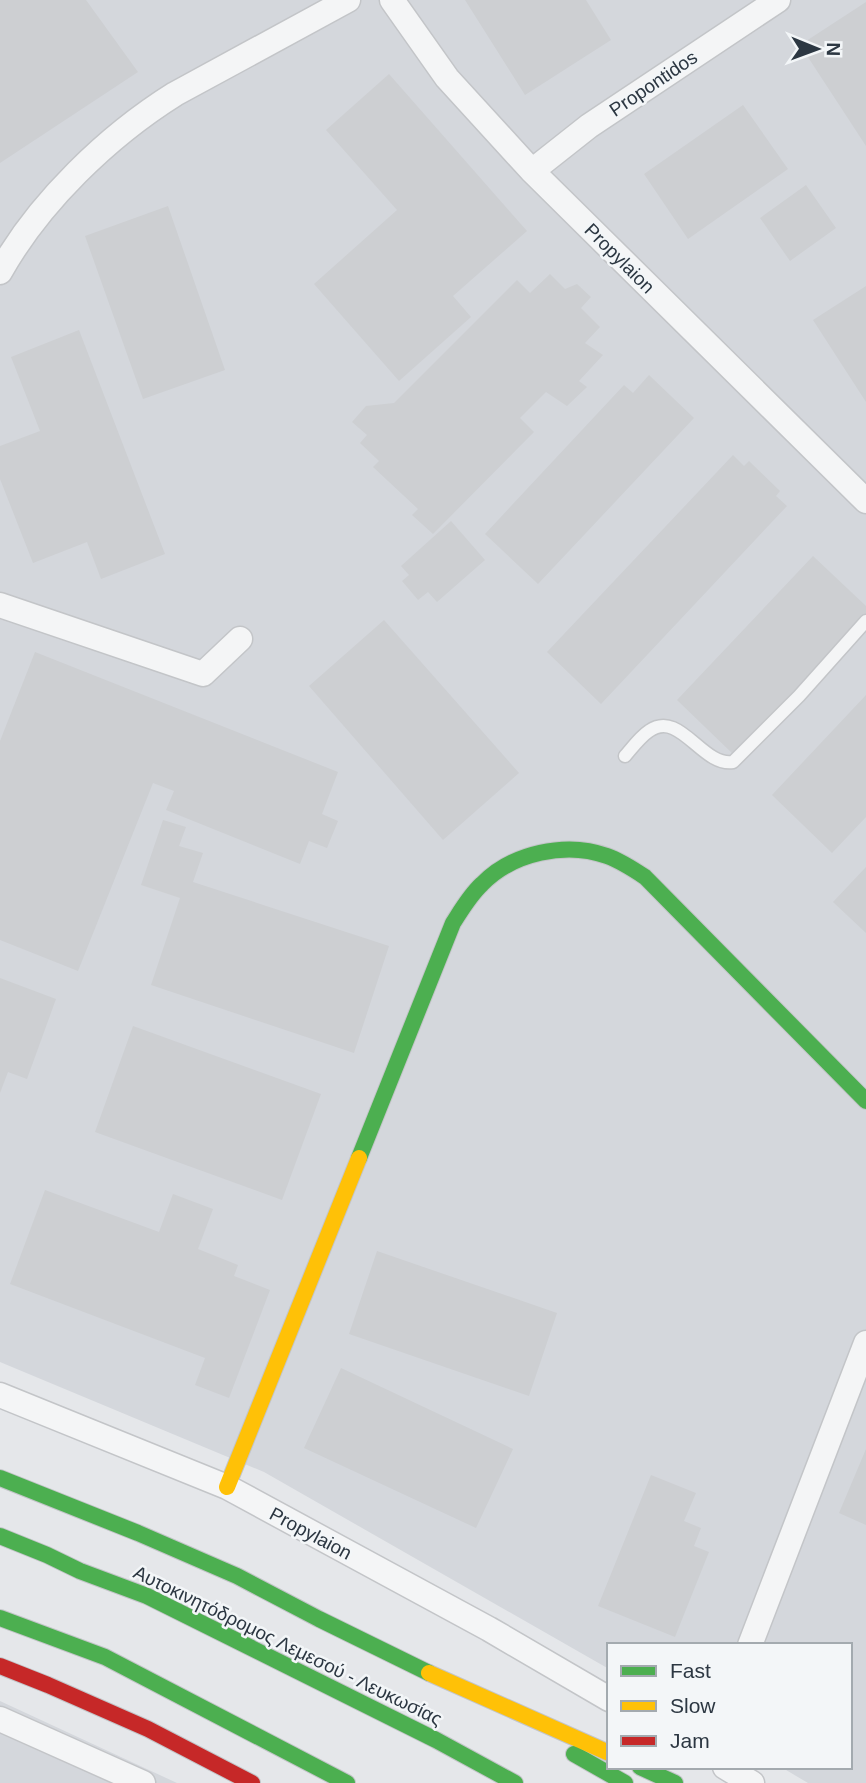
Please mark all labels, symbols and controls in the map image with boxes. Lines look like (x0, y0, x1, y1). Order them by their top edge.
north arrow (782, 14, 852, 84)
text: N (823, 42, 844, 56)
street label: Propontidos (605, 46, 701, 120)
street label: Propylaion (580, 219, 659, 298)
street label: Propylaion (266, 1503, 355, 1564)
street label: Αυτοκινητόδρομος Λεμεσού - Λευκωσίας (130, 1561, 445, 1730)
legend (607, 1643, 852, 1769)
text: Fast (670, 1659, 711, 1682)
text: Slow (670, 1694, 716, 1717)
text: Jam (670, 1729, 710, 1752)

